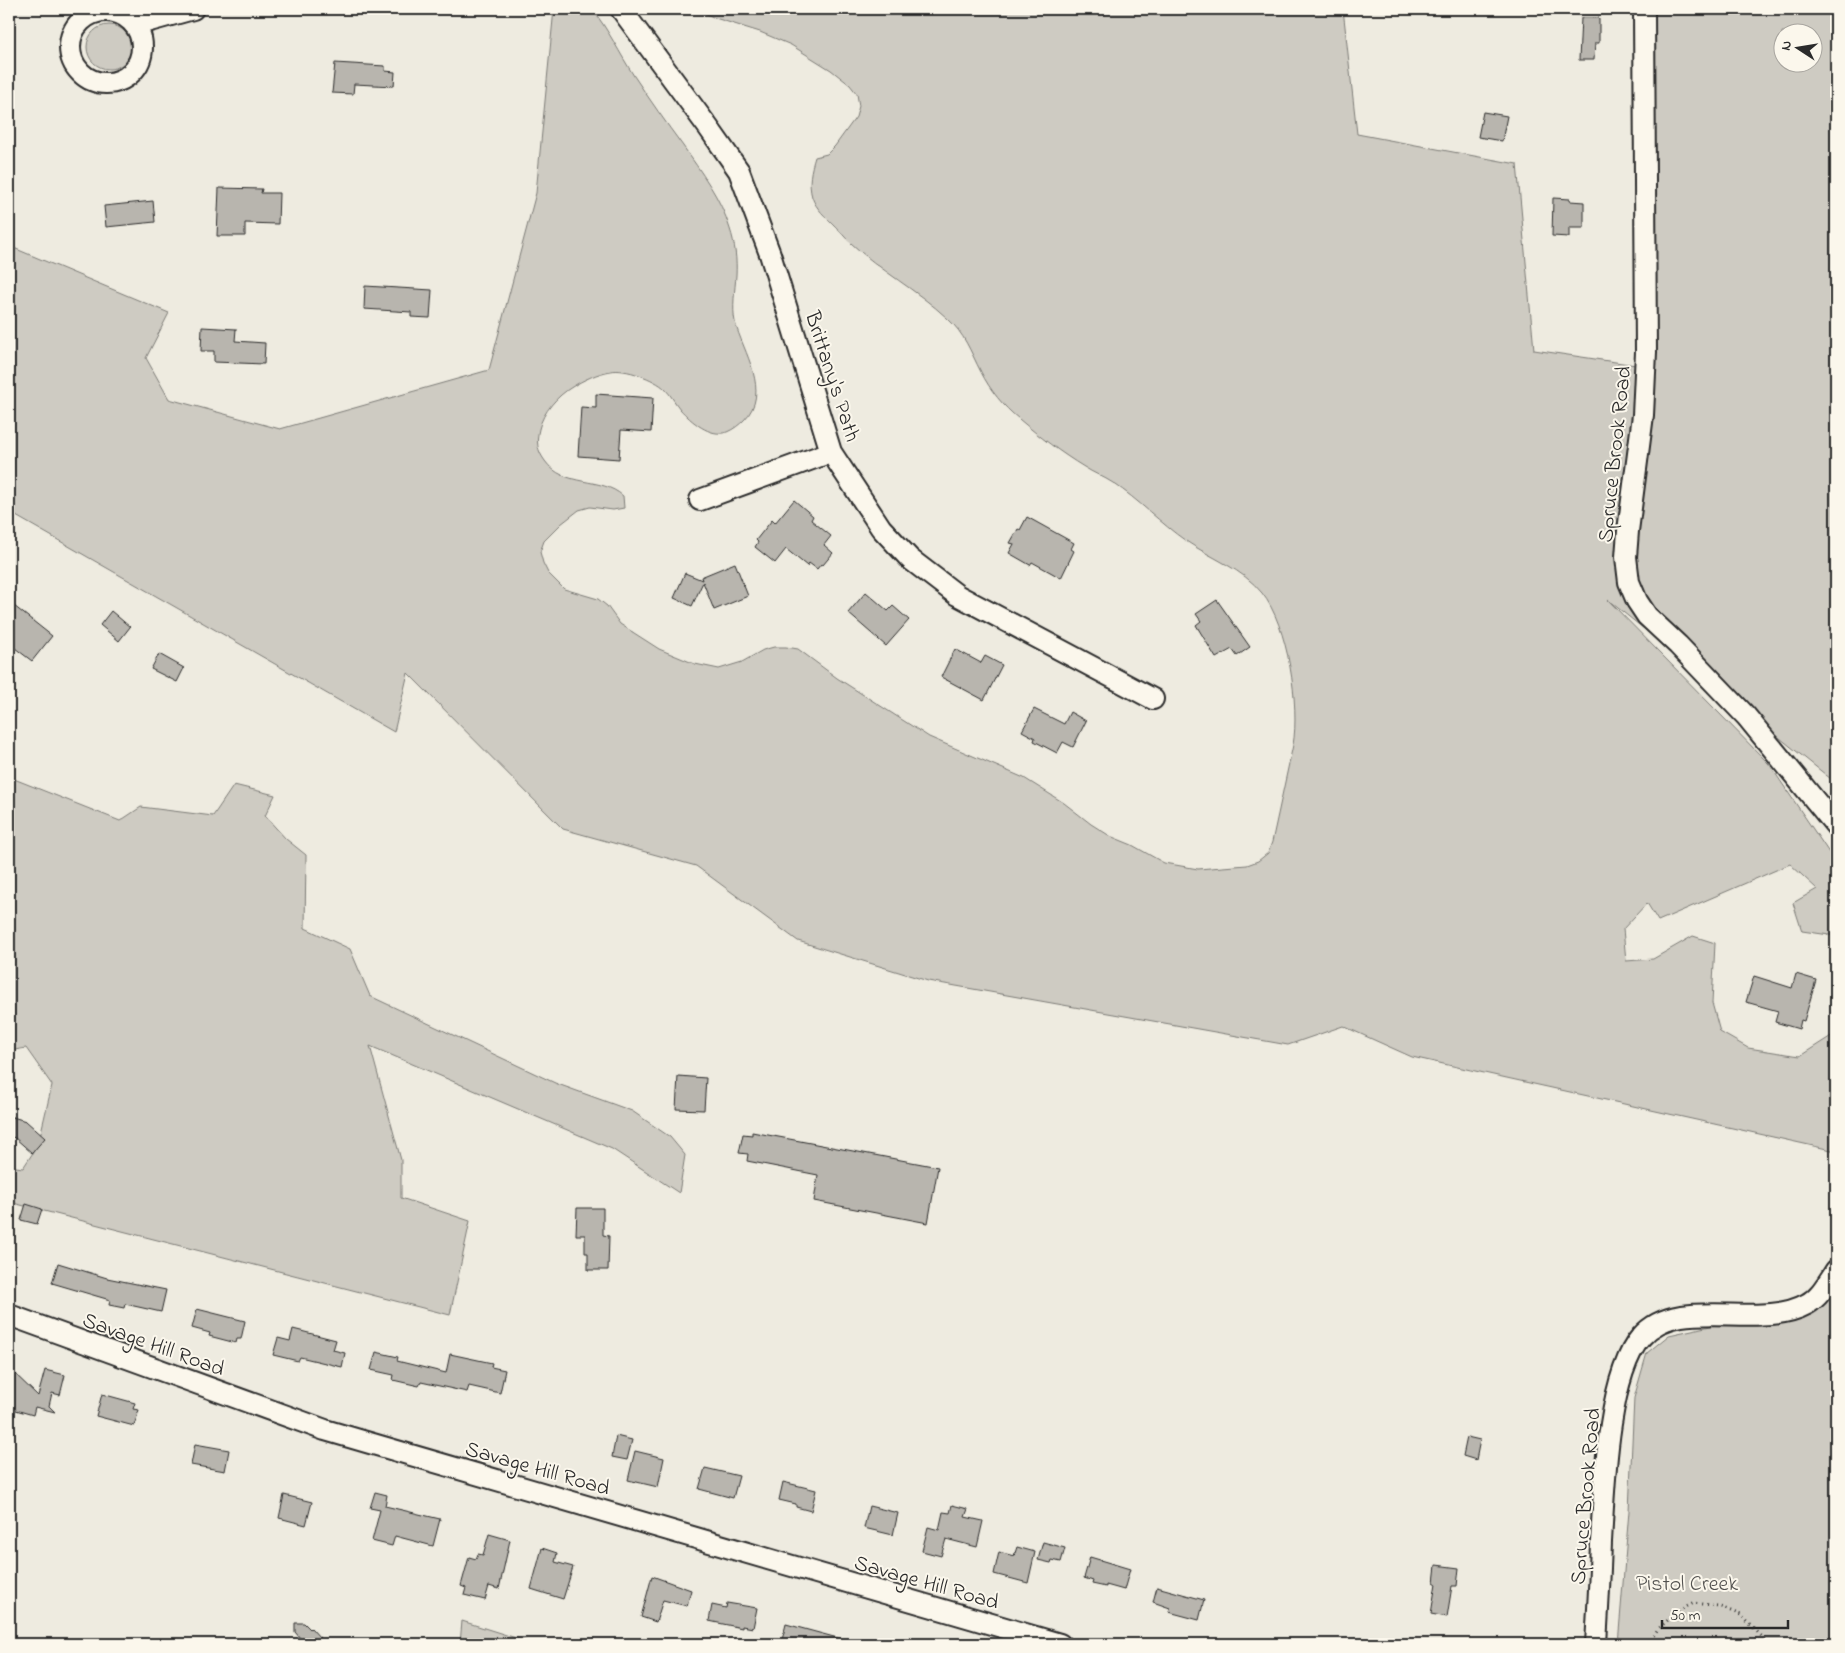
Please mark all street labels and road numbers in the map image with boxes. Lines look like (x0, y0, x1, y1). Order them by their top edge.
street label: Brittany's Path (794, 307, 867, 447)
street label: Spruce Brook Road (1591, 364, 1641, 544)
street label: Savage Hill Road (77, 1305, 229, 1387)
street label: Spruce Brook Road (1563, 1407, 1611, 1586)
street label: Savage Hill Road (461, 1434, 613, 1507)
street label: Savage Hill Road (850, 1548, 1002, 1621)

